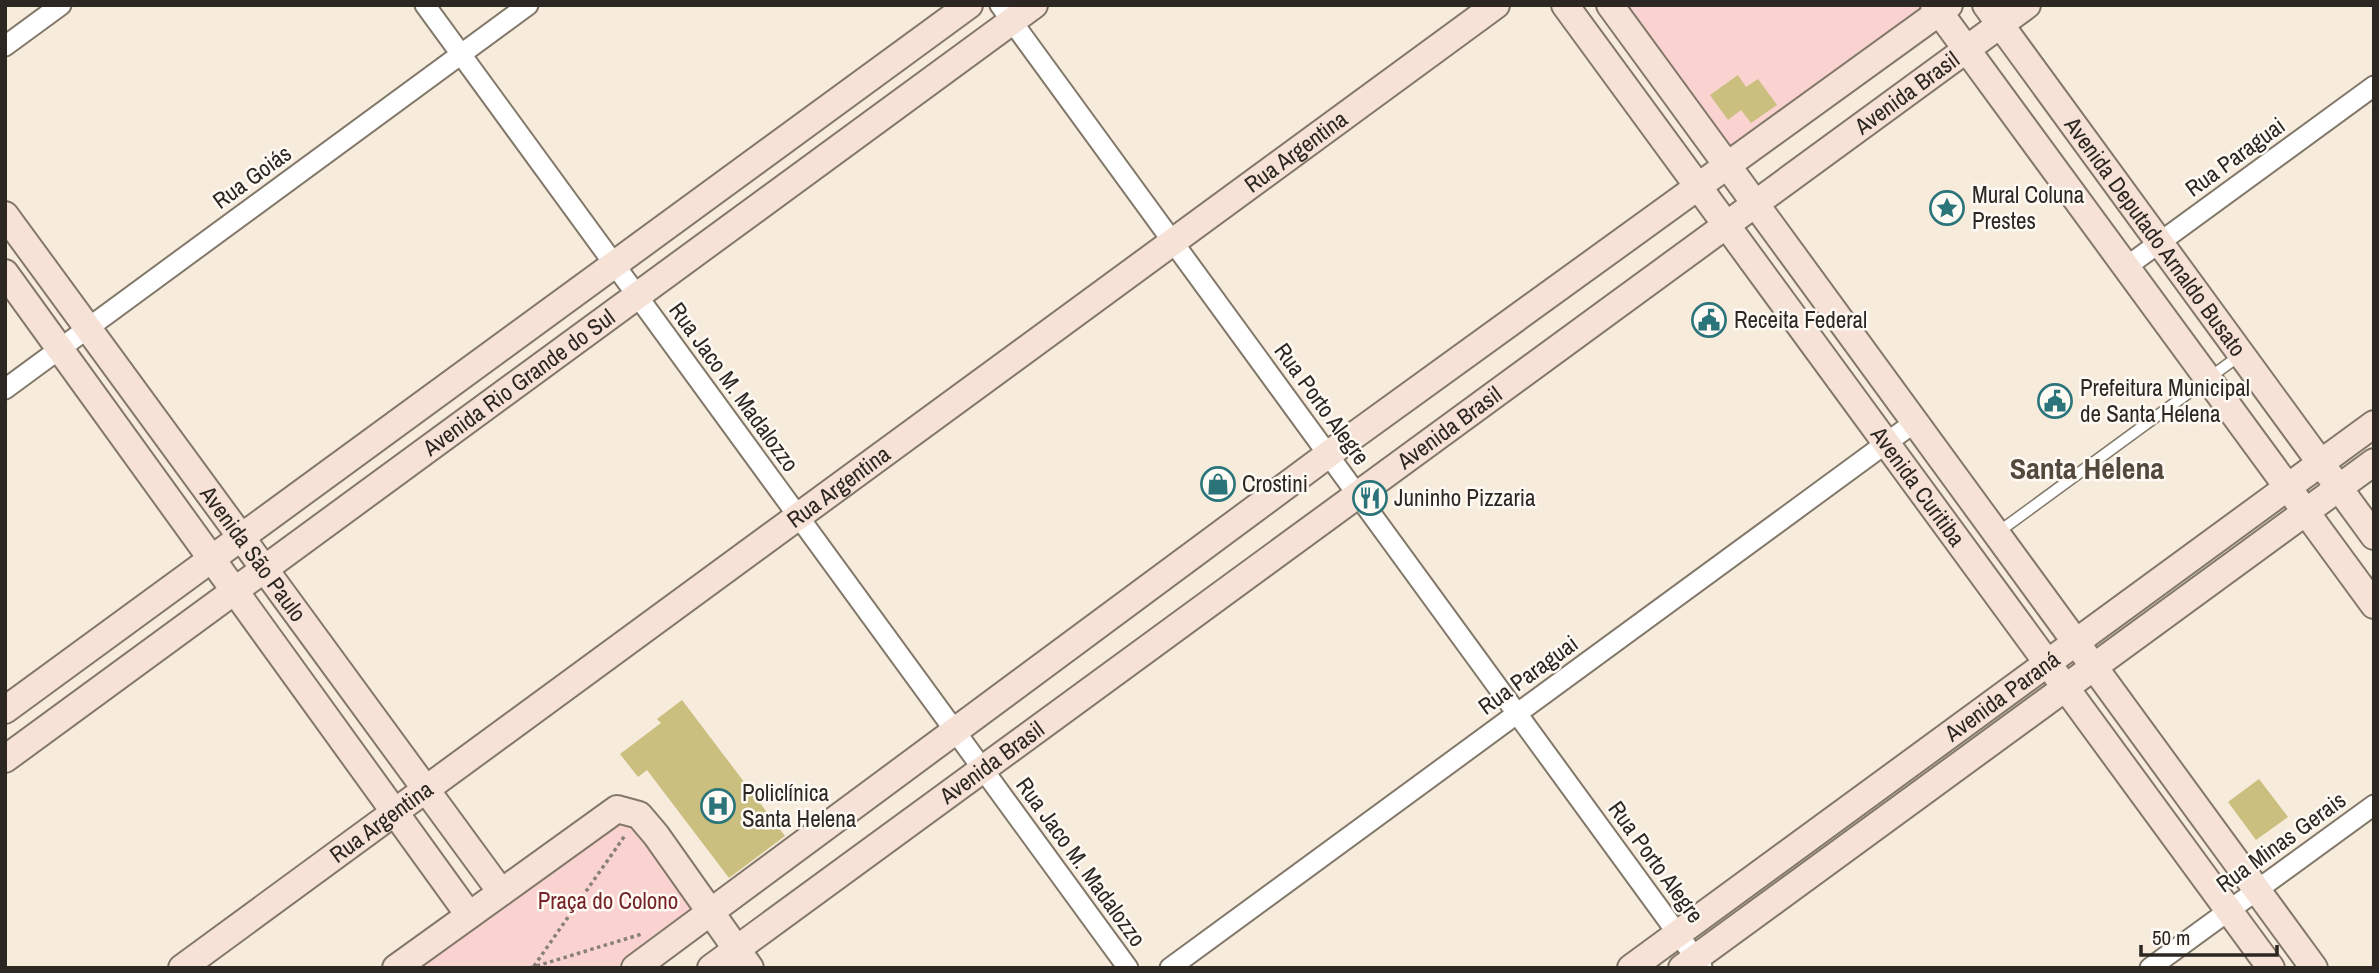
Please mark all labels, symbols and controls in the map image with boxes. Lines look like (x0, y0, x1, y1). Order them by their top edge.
street label: Avenida Brasil (1847, 44, 1965, 142)
street label: Rua Argentina (1238, 103, 1354, 199)
street label: Avenida Deputado Arnaldo Busato (2057, 110, 2254, 362)
street label: Rua Paraguai (2179, 110, 2291, 203)
street label: Rua Goiás (206, 138, 297, 216)
place label: Mural Coluna Prestes (1972, 179, 2085, 236)
place icon: Mural Coluna Prestes (1928, 189, 1966, 227)
street label: Rua Jaco M. Madalozzo (662, 296, 806, 478)
street label: Avenida Rio Grande do Sul (416, 301, 621, 463)
public building icon: Receita Federal (1690, 301, 1728, 339)
place label: Receita Federal (1734, 304, 1867, 335)
street label: Rua Porto Alegre (1268, 336, 1377, 471)
place label: Prefeitura Municipal de Santa Helena (2080, 372, 2250, 429)
street label: Avenida Brasil (1390, 379, 1508, 477)
public building icon: Prefeitura Municipal de Santa Helena (2036, 382, 2074, 420)
street label: Avenida Curitiba (1864, 419, 1973, 553)
street label: Rua Argentina (780, 438, 897, 535)
district label: Santa Helena (2010, 448, 2165, 488)
shop icon: Crostini (1199, 465, 1237, 503)
place label: Crostini (1242, 468, 1308, 499)
street label: Avenida São Paulo (193, 478, 314, 628)
restaurant icon: Juninho Pizzaria (1351, 479, 1389, 517)
place label: Juninho Pizzaria (1394, 482, 1536, 513)
street label: Rua Paraguai (1472, 628, 1584, 721)
street label: Avenida Paraná (1937, 643, 2066, 749)
street label: Avenida Brasil (932, 713, 1050, 811)
street label: Rua Jaco M. Madalozzo (1009, 771, 1153, 953)
street label: Rua Argentina (323, 773, 439, 870)
place label: Policlínica Santa Helena (742, 777, 857, 834)
street label: Rua Minas Gerais (2210, 784, 2352, 899)
hospital icon: Policlínica Santa Helena (699, 787, 737, 825)
street label: Rua Porto Alegre (1602, 794, 1711, 929)
park label: Praça do Colono (538, 885, 678, 916)
scale bar (2141, 914, 2278, 958)
text: 50 m (2152, 923, 2190, 952)

